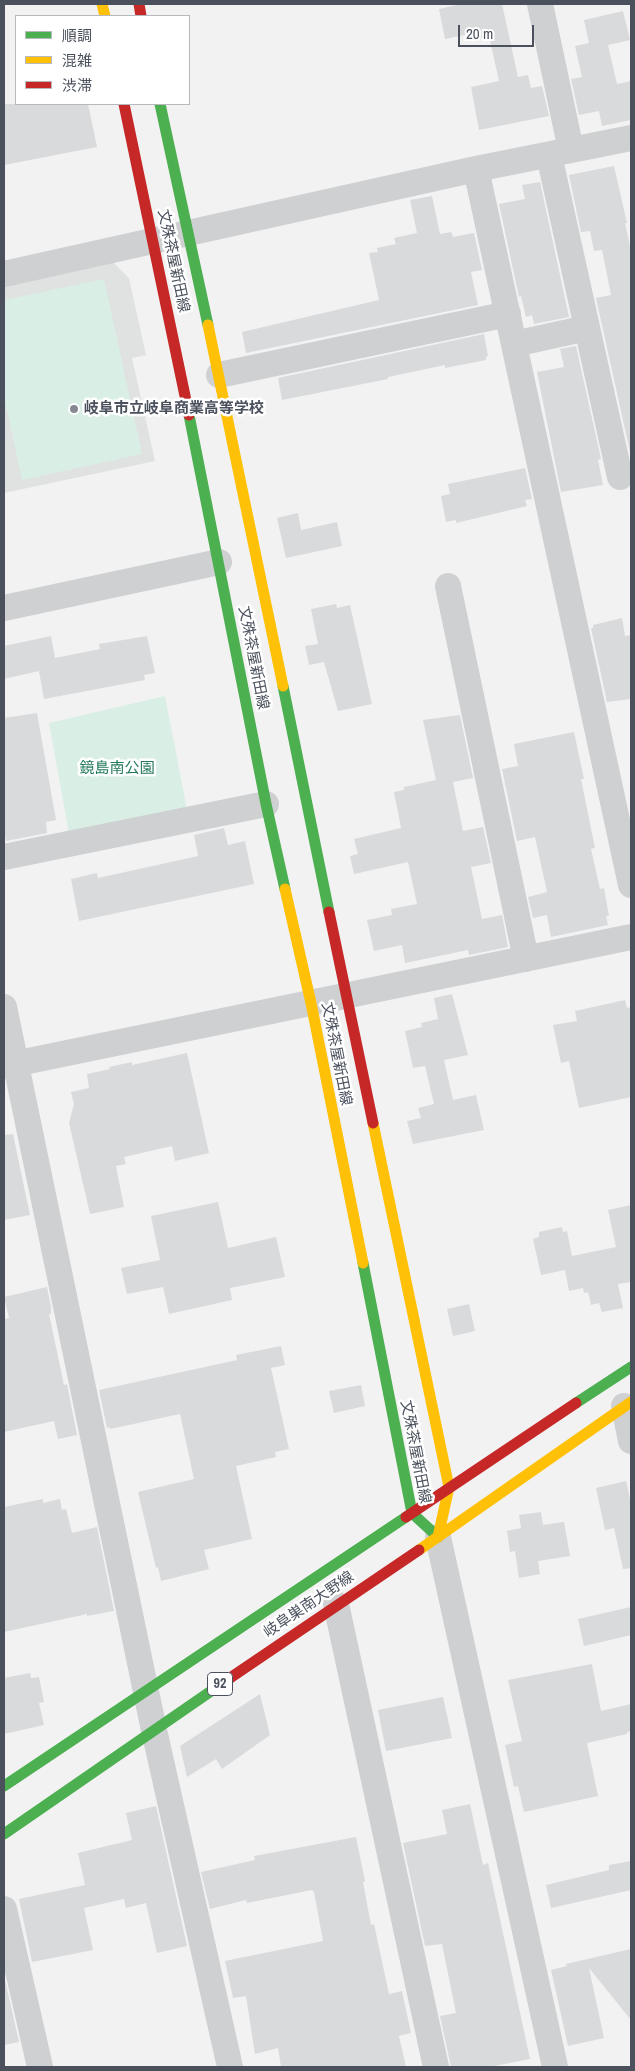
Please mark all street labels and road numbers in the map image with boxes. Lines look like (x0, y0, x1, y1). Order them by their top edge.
street label: 文殊茶屋新田線 (153, 208, 193, 314)
street label: 文殊茶屋新田線 (234, 605, 272, 711)
street label: 文殊茶屋新田線 (317, 1001, 355, 1107)
street label: 文殊茶屋新田線 (396, 1399, 434, 1505)
street label: 岐阜巣南大野線 (260, 1568, 358, 1642)
road number: 92 (208, 1672, 232, 1696)

